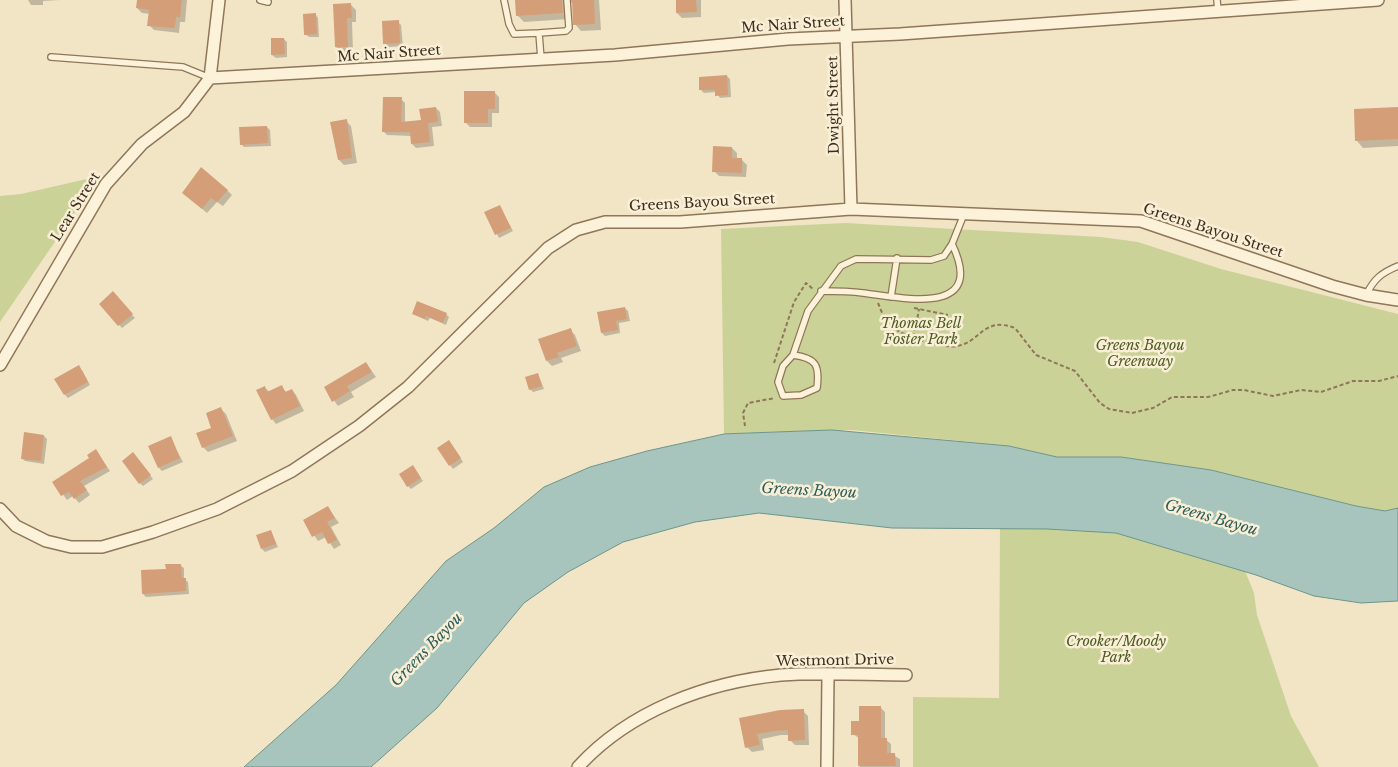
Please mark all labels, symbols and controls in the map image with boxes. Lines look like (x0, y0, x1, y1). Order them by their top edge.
street label: Mc Nair Street (741, 13, 845, 37)
street label: Mc Nair Street (337, 42, 441, 66)
street label: Dwight Street (825, 56, 843, 154)
street label: Lear Street (48, 169, 104, 245)
street label: Greens Bayou Street (629, 191, 775, 215)
street label: Greens Bayou Street (1141, 200, 1285, 262)
park label: Thomas Bell Foster Park (881, 316, 961, 348)
park label: Greens Bayou Greenway (1095, 338, 1185, 371)
water label: Greens Bayou (761, 480, 857, 502)
water label: Greens Bayou (1163, 496, 1259, 540)
water label: Greens Bayou (387, 609, 467, 691)
park label: Crooker/Moody Park (1066, 634, 1166, 666)
street label: Westmont Drive (776, 652, 894, 670)

